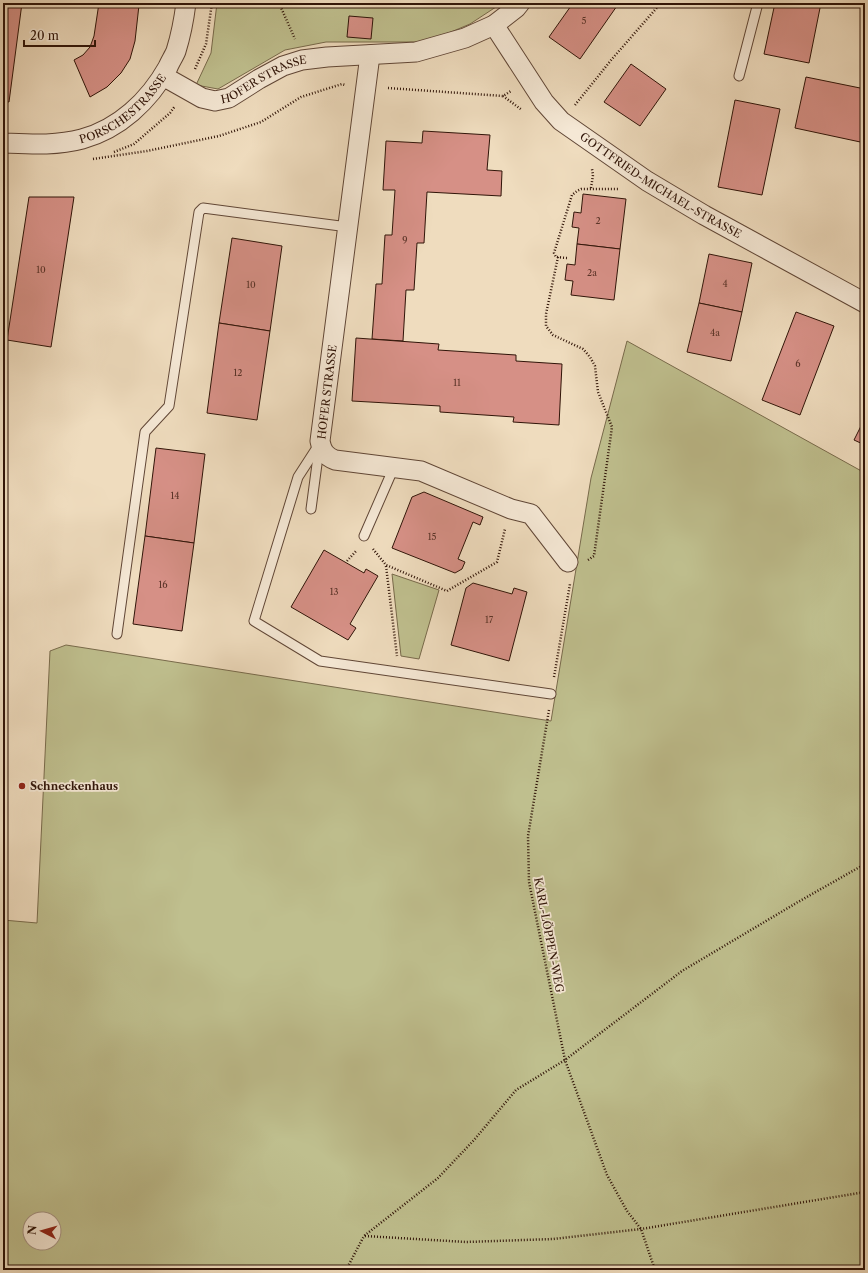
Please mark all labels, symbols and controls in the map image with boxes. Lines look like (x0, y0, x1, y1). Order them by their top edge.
house number: 5 (582, 15, 587, 26)
scale bar (24, 22, 95, 48)
text: 20 m (30, 28, 59, 43)
street label: HOFER STRASSE (220, 52, 308, 107)
street label: PORSCHESTRASSE (78, 71, 169, 146)
street label: GOTTFRIED-MICHAEL-STRASSE (577, 129, 744, 241)
house number: 2 (595, 215, 601, 226)
house number: 9 (402, 234, 408, 245)
house number: 10 (36, 264, 46, 275)
house number: 2a (587, 267, 597, 278)
house number: 4 (722, 278, 728, 289)
house number: 10 (246, 279, 256, 290)
house number: 4a (710, 327, 720, 338)
street label: HOFER STRASSE (314, 343, 340, 440)
house number: 6 (795, 358, 801, 369)
house number: 12 (234, 367, 242, 378)
house number: 11 (453, 377, 461, 388)
house number: 14 (171, 490, 180, 501)
house number: 15 (428, 531, 436, 542)
house number: 16 (158, 579, 168, 590)
house number: 13 (330, 586, 338, 597)
house number: 17 (485, 614, 494, 625)
place label: Schneckenhaus (30, 779, 118, 793)
marker: Schneckenhaus (17, 781, 27, 791)
street label: KARL-LÖPPEN-WEG (531, 876, 568, 994)
north arrow (22, 1211, 62, 1251)
text: N (25, 1224, 40, 1235)

